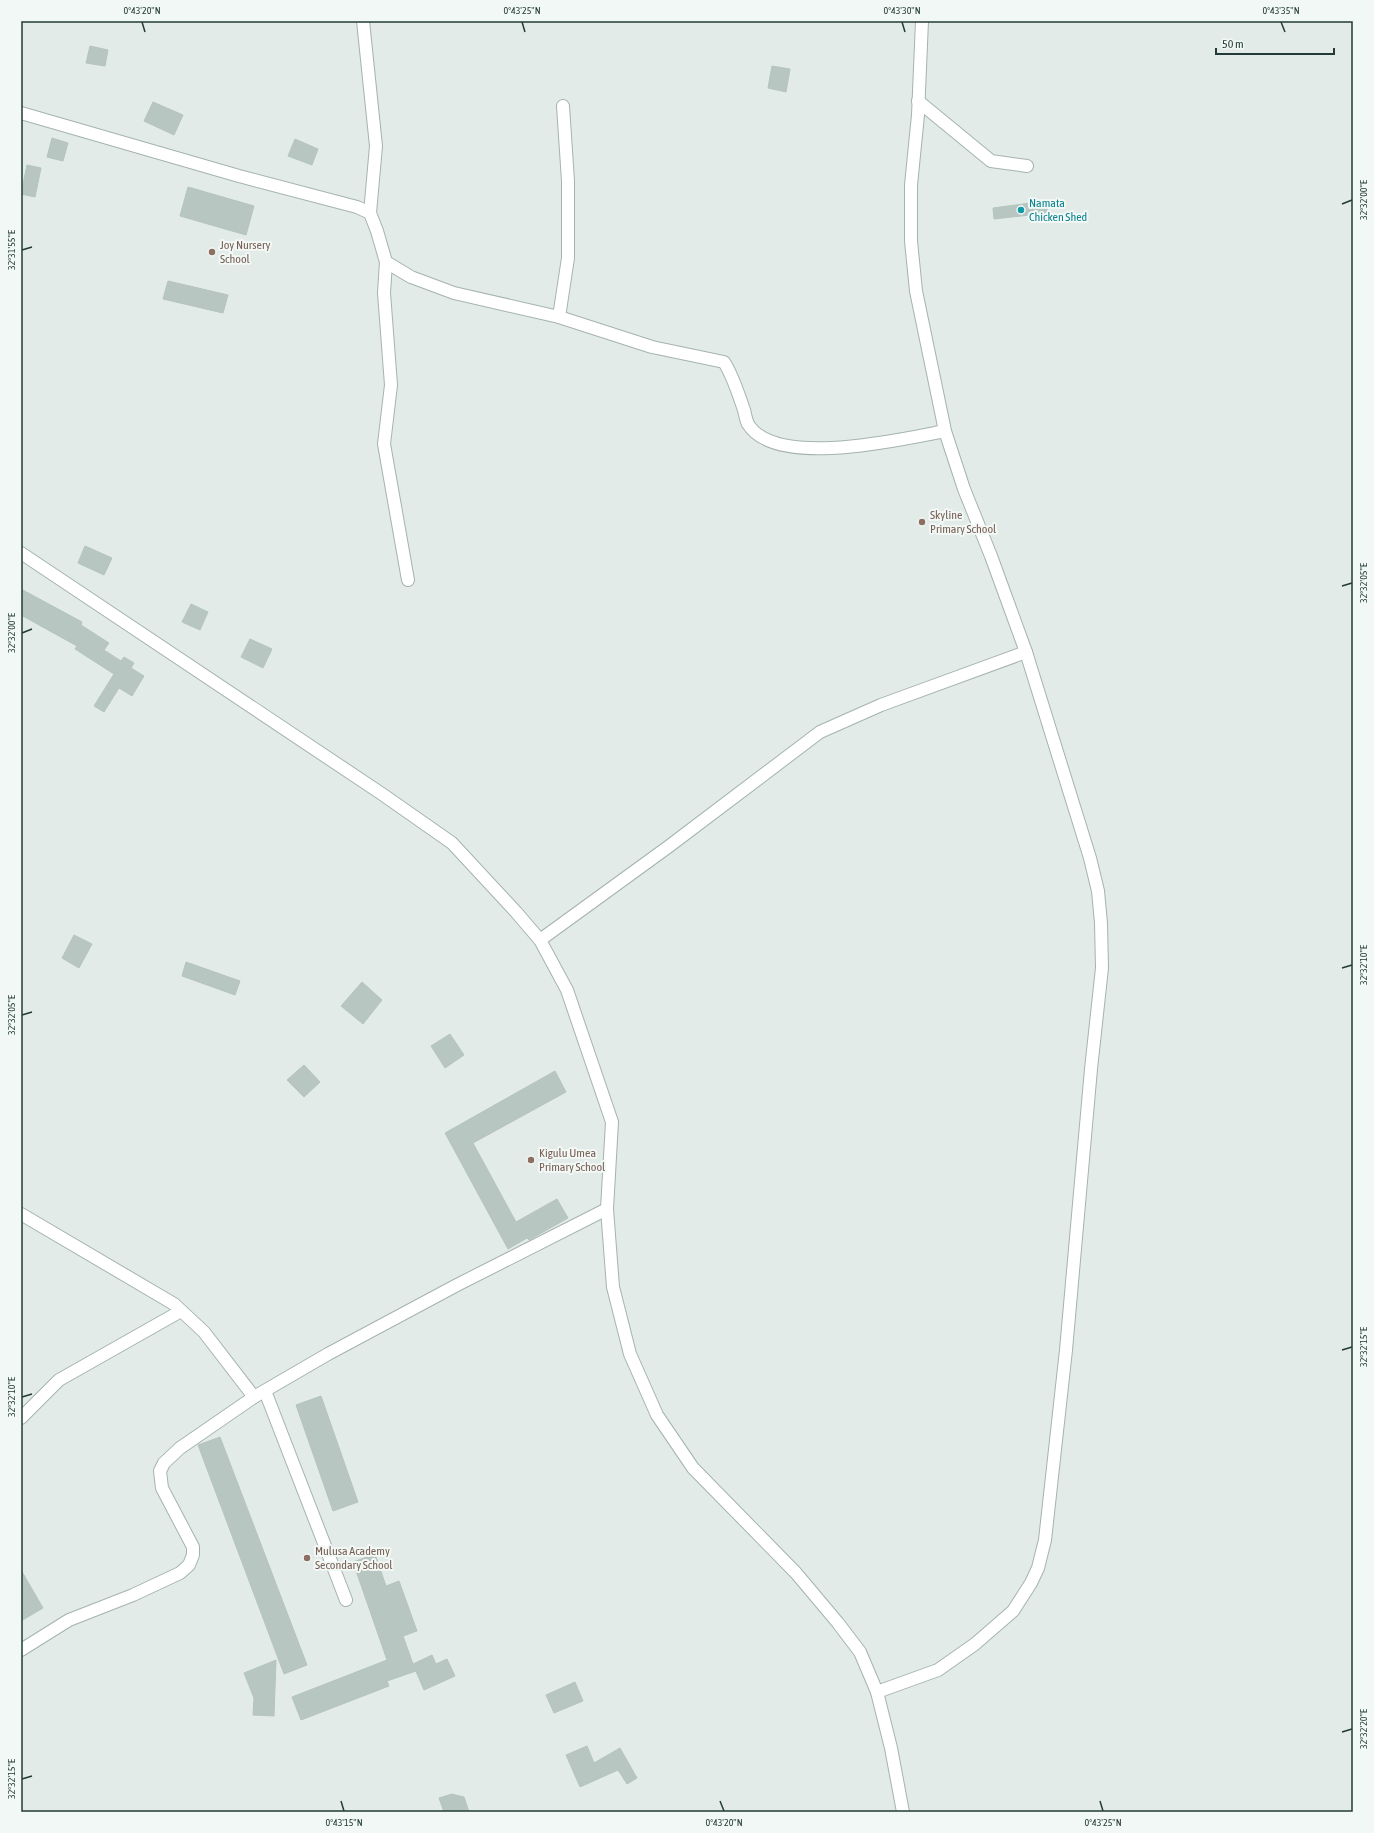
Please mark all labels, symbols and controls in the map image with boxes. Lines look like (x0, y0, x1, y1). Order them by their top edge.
text: 0°43'20"N (123, 5, 161, 16)
text: 0°43'25"N (503, 5, 541, 16)
text: 0°43'30"N (883, 5, 921, 16)
text: 0°43'35"N (1262, 5, 1300, 16)
scale bar (1216, 30, 1334, 56)
text: 50 m (1222, 37, 1244, 51)
text: 32°32'00"E (1358, 179, 1369, 220)
place label: Namata Chicken Shed (1029, 196, 1087, 224)
marker: Namata Chicken Shed (1016, 205, 1026, 215)
text: 32°31'55"E (6, 229, 17, 270)
place label: Joy Nursery School (220, 238, 271, 266)
marker: Joy Nursery School (207, 247, 217, 257)
place label: Skyline Primary School (930, 508, 997, 536)
marker: Skyline Primary School (917, 517, 927, 527)
text: 32°32'05"E (1358, 562, 1369, 603)
text: 32°32'00"E (6, 612, 17, 653)
text: 32°32'10"E (1358, 944, 1369, 985)
text: 32°32'05"E (6, 994, 17, 1035)
place label: Kigulu Umea Primary School (539, 1146, 606, 1174)
marker: Kigulu Umea Primary School (526, 1155, 536, 1165)
text: 32°32'15"E (1358, 1326, 1369, 1367)
text: 32°32'10"E (6, 1376, 17, 1417)
place label: Mulusa Academy Secondary School (315, 1544, 393, 1572)
marker: Mulusa Academy Secondary School (302, 1553, 312, 1563)
text: 32°32'20"E (1358, 1708, 1369, 1749)
text: 32°32'15"E (6, 1758, 17, 1799)
text: 0°43'15"N (325, 1817, 363, 1828)
text: 0°43'20"N (705, 1817, 743, 1828)
text: 0°43'25"N (1084, 1817, 1122, 1828)

